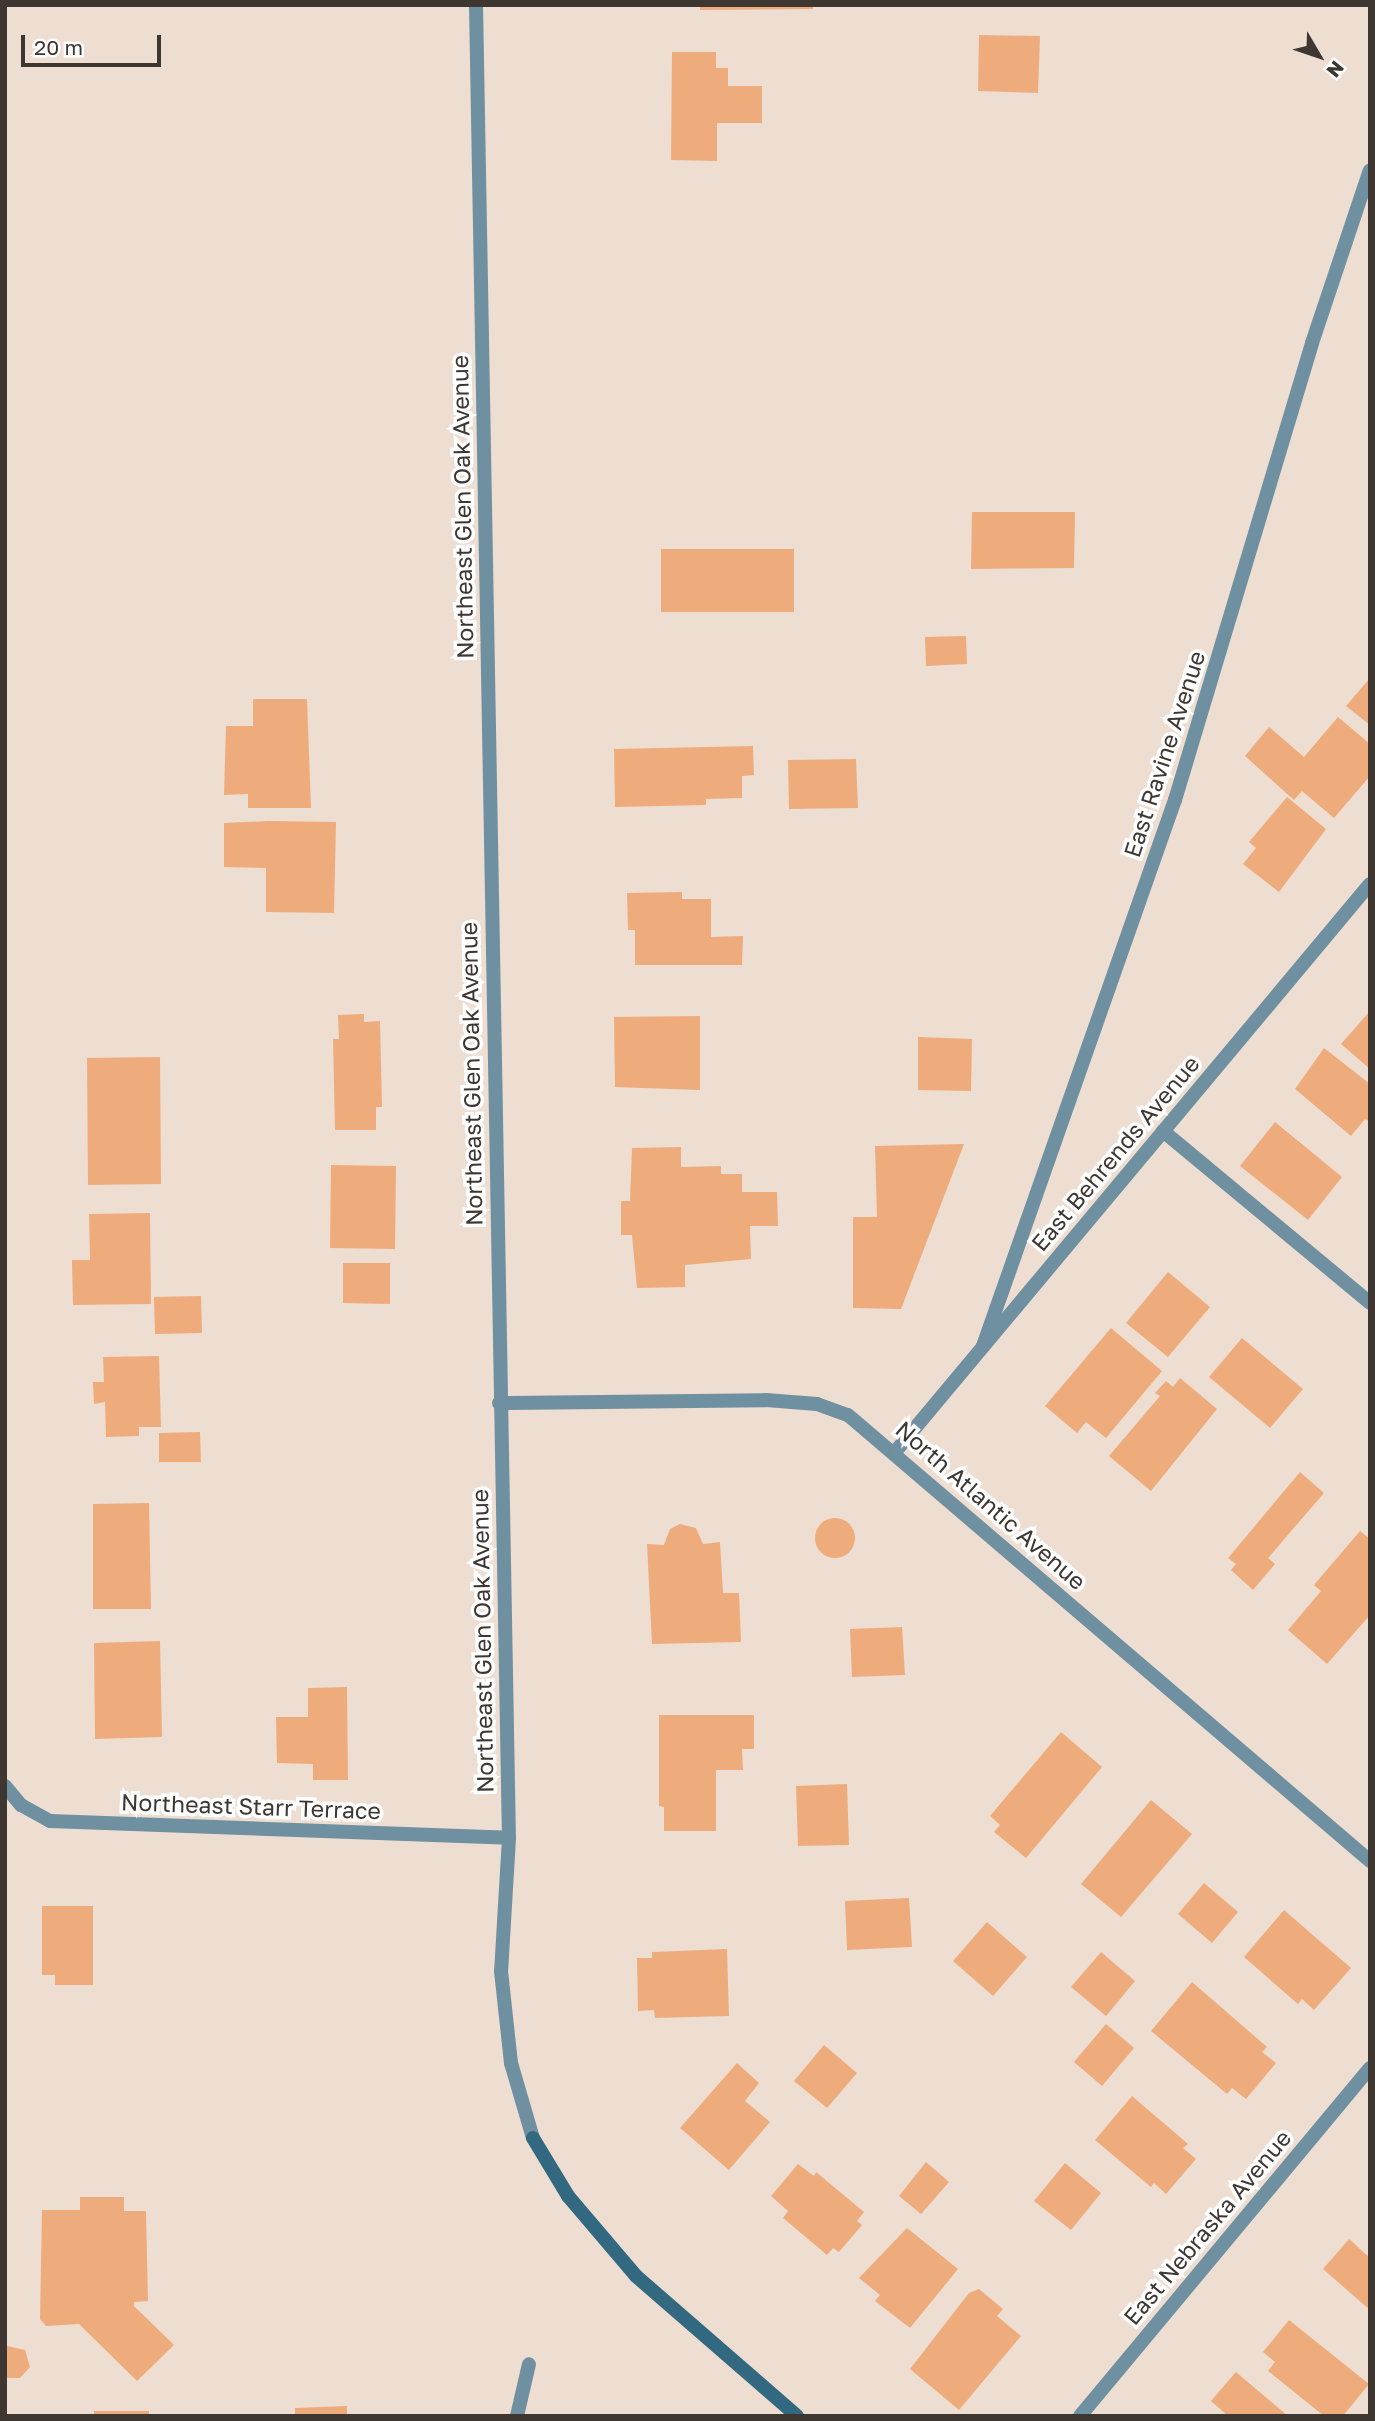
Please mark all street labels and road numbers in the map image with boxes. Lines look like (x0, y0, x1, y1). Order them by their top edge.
street label: Northeast Glen Oak Avenue (446, 355, 478, 659)
street label: East Ravine Avenue (1118, 647, 1210, 861)
street label: Northeast Glen Oak Avenue (455, 922, 487, 1226)
street label: East Behrends Avenue (1025, 1050, 1205, 1256)
street label: North Atlantic Avenue (890, 1415, 1092, 1595)
street label: Northeast Glen Oak Avenue (466, 1489, 498, 1793)
street label: Northeast Starr Terrace (121, 1788, 381, 1824)
street label: East Nebraska Avenue (1118, 2124, 1296, 2330)

